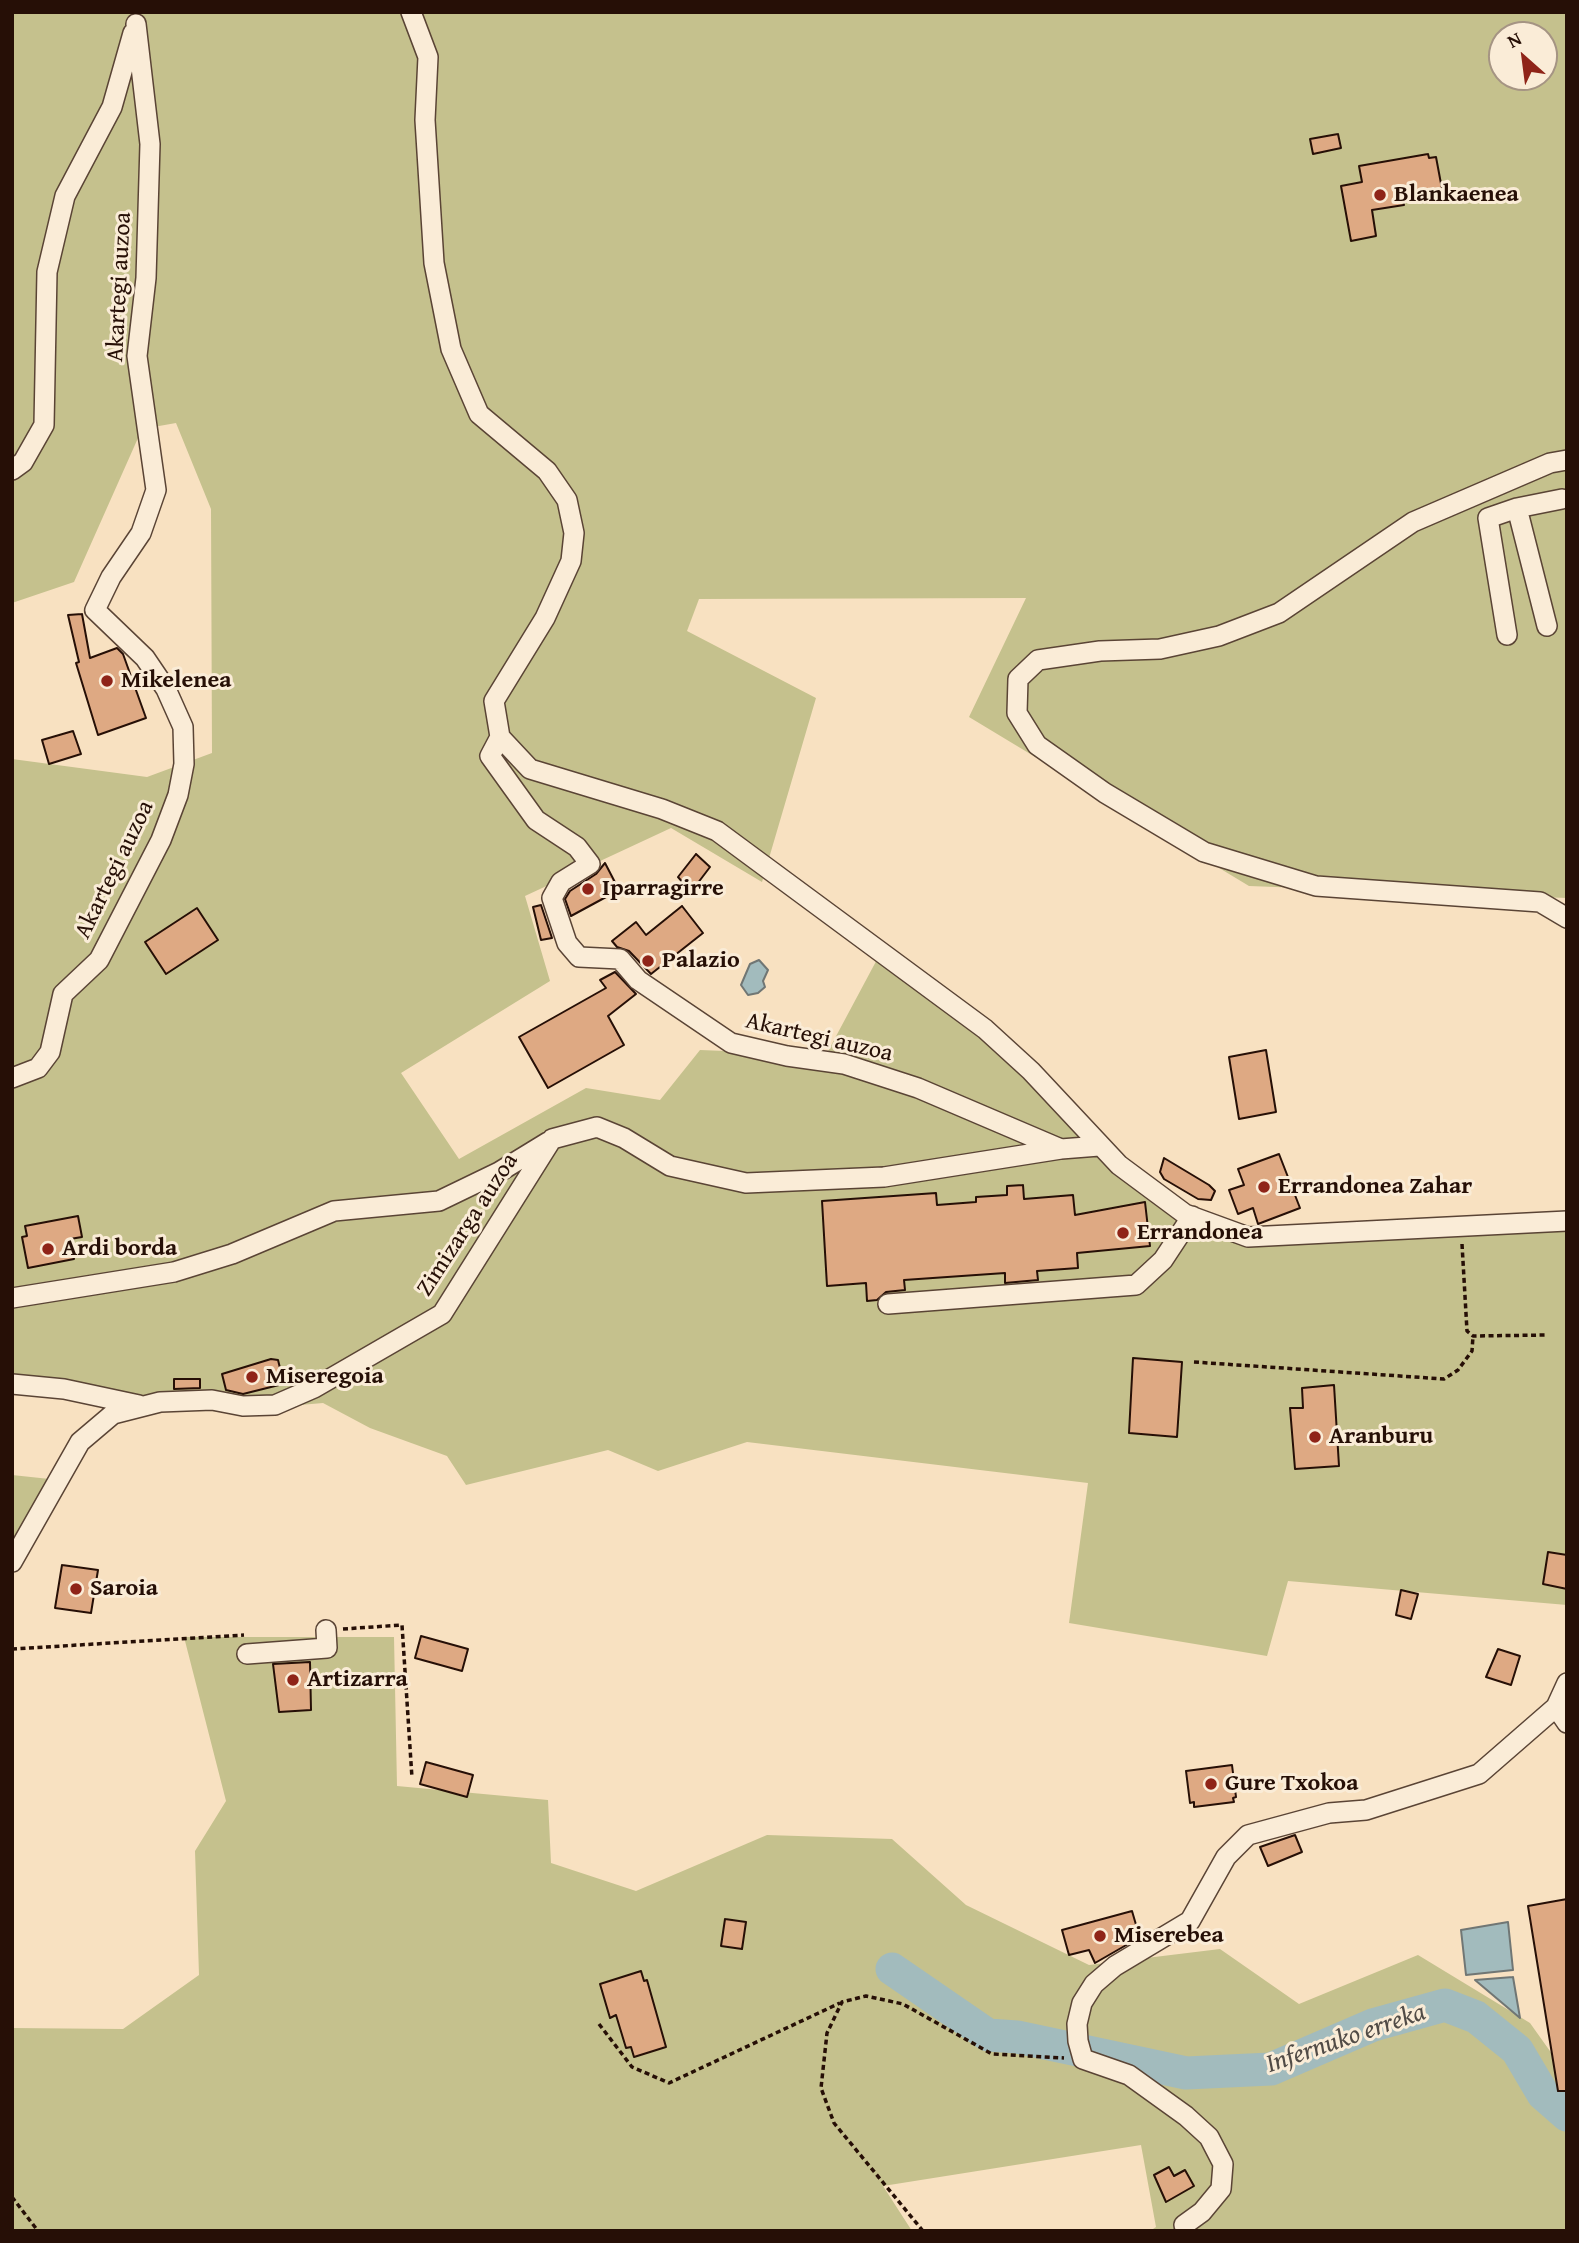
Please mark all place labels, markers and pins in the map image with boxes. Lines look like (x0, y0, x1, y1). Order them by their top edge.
place label: Blankaenea (1394, 181, 1519, 209)
marker: Blankaenea (1372, 187, 1388, 203)
place label: Mikelenea (121, 667, 232, 695)
marker: Mikelenea (99, 673, 115, 689)
place label: Iparragirre (602, 875, 724, 903)
marker: Iparragirre (580, 881, 596, 897)
place label: Palazio (662, 947, 740, 975)
marker: Palazio (640, 953, 656, 969)
place label: Errandonea Zahar (1278, 1173, 1472, 1201)
marker: Errandonea Zahar (1256, 1179, 1272, 1195)
place label: Errandonea (1137, 1219, 1263, 1247)
marker: Errandonea (1115, 1225, 1131, 1241)
place label: Ardi borda (62, 1235, 177, 1263)
marker: Ardi borda (40, 1241, 56, 1257)
place label: Miseregoia (266, 1363, 384, 1391)
marker: Miseregoia (244, 1369, 260, 1385)
place label: Aranburu (1329, 1423, 1433, 1451)
marker: Aranburu (1307, 1429, 1323, 1445)
place label: Saroia (90, 1575, 158, 1603)
marker: Saroia (68, 1581, 84, 1597)
place label: Artizarra (307, 1666, 408, 1694)
marker: Artizarra (285, 1672, 301, 1688)
place label: Gure Txokoa (1225, 1770, 1358, 1798)
marker: Gure Txokoa (1203, 1776, 1219, 1792)
place label: Miserebea (1114, 1922, 1224, 1950)
marker: Miserebea (1092, 1928, 1108, 1944)

